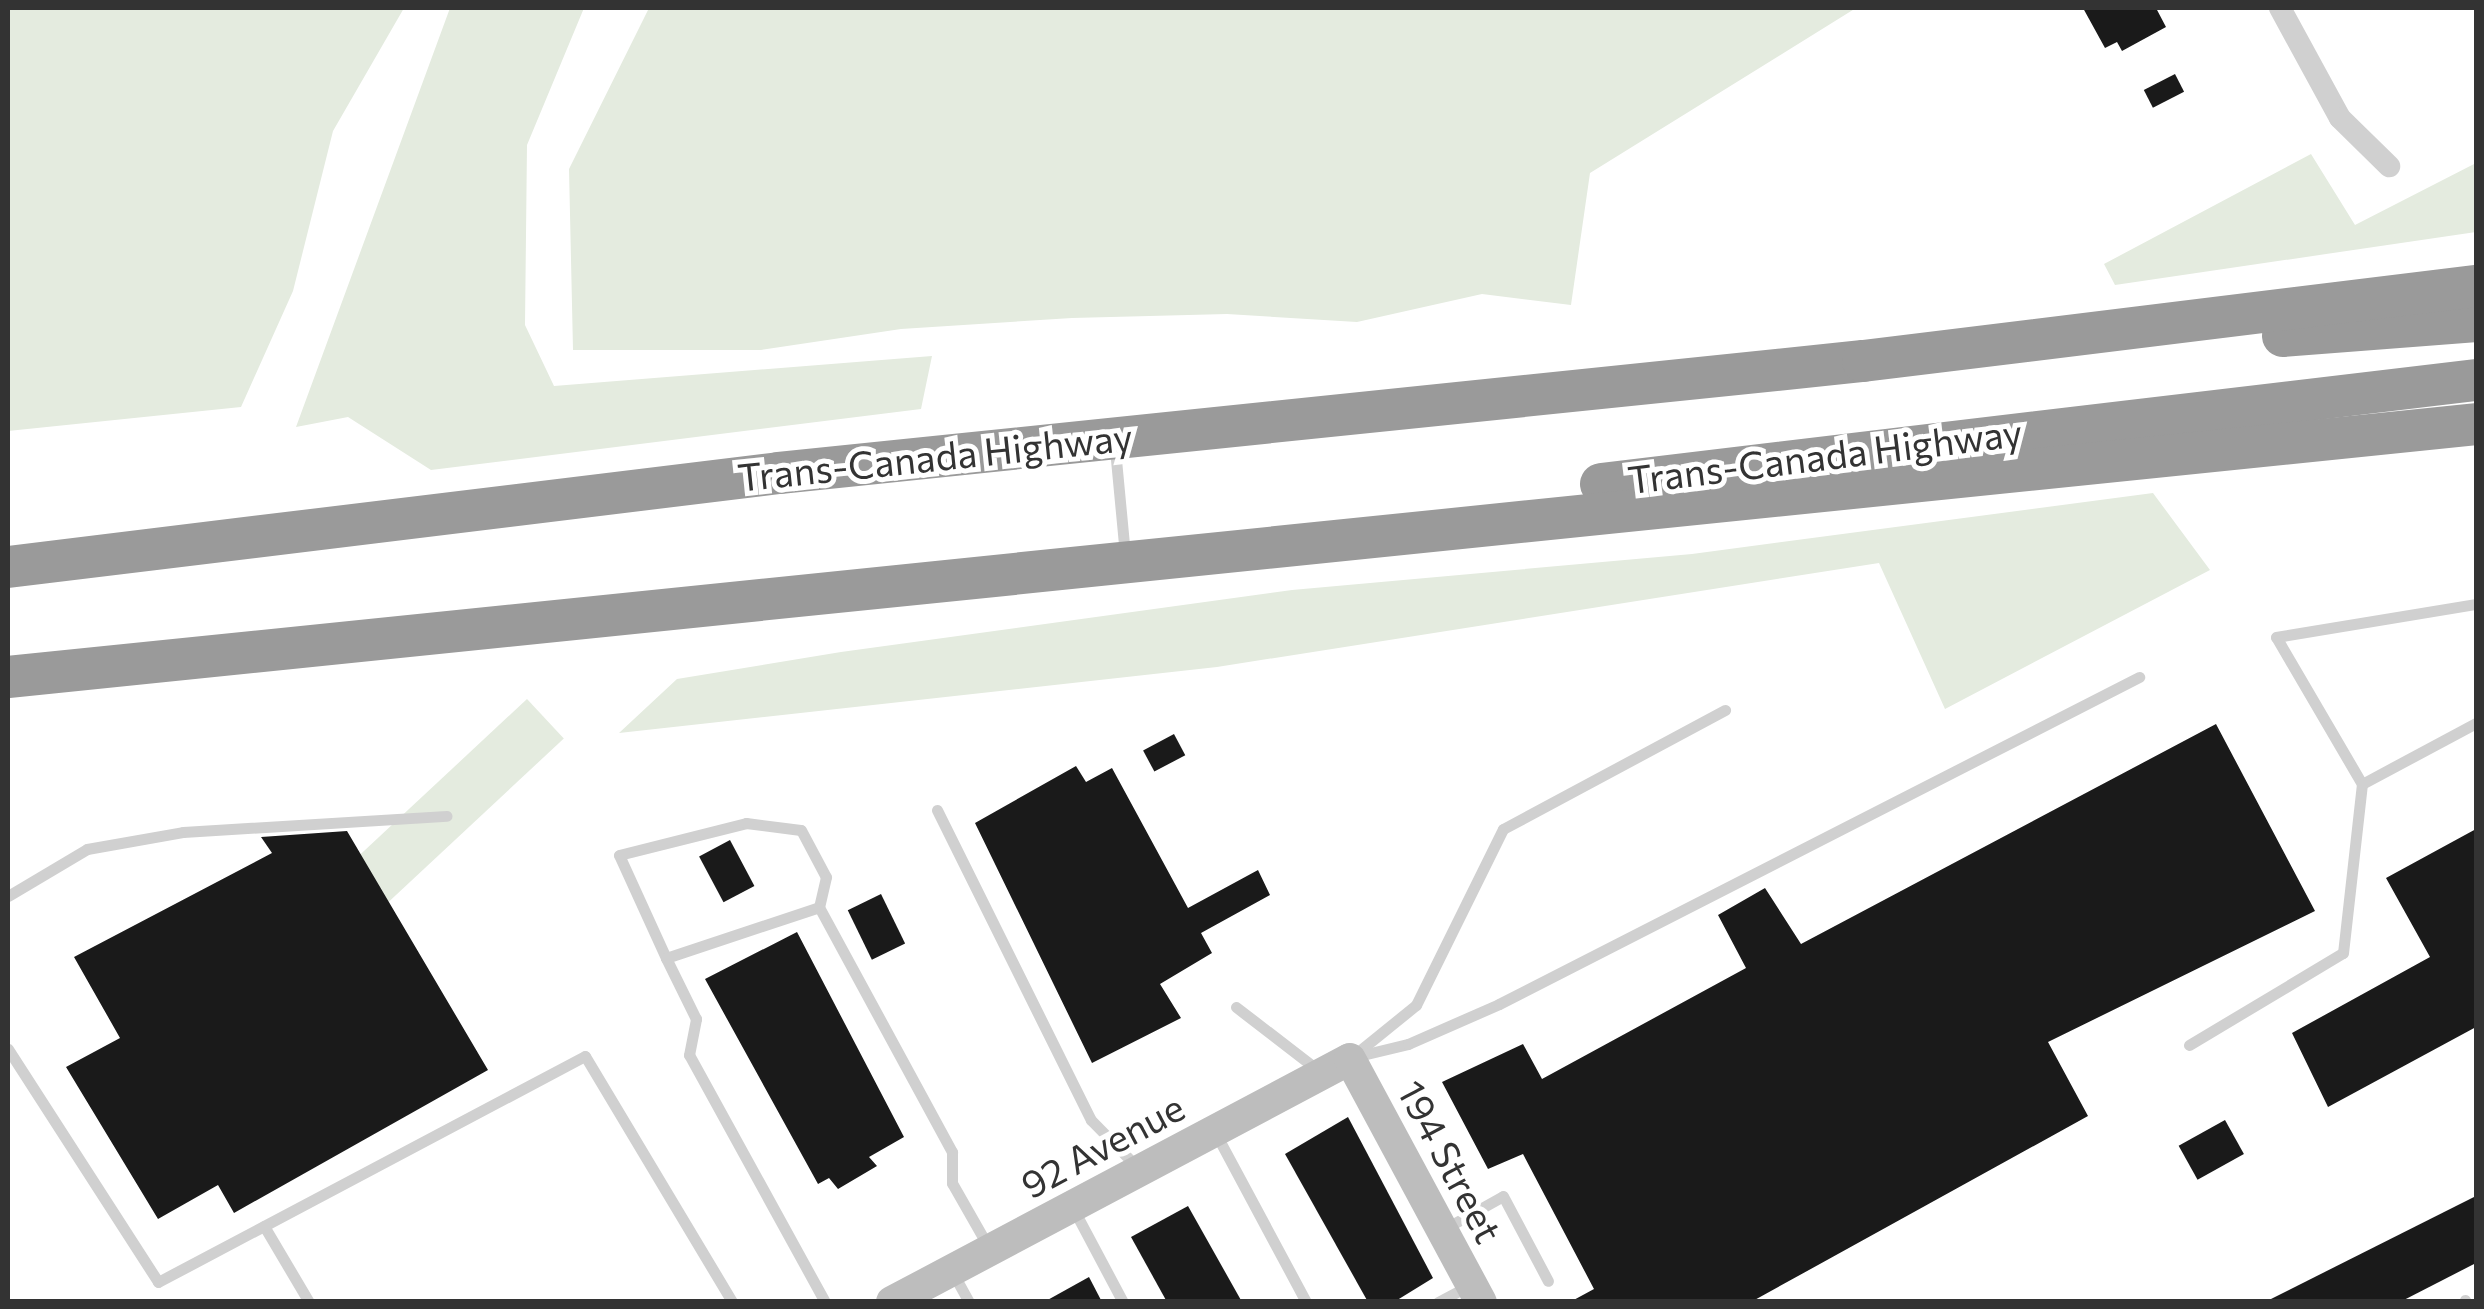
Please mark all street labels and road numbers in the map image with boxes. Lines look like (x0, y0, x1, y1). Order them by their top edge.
street label: Trans-Canada Highway (1625, 408, 2025, 502)
street label: Trans-Canada Highway (735, 413, 1135, 499)
street label: 194 Street (1389, 1072, 1513, 1250)
street label: 92 Avenue (1013, 1083, 1191, 1207)

